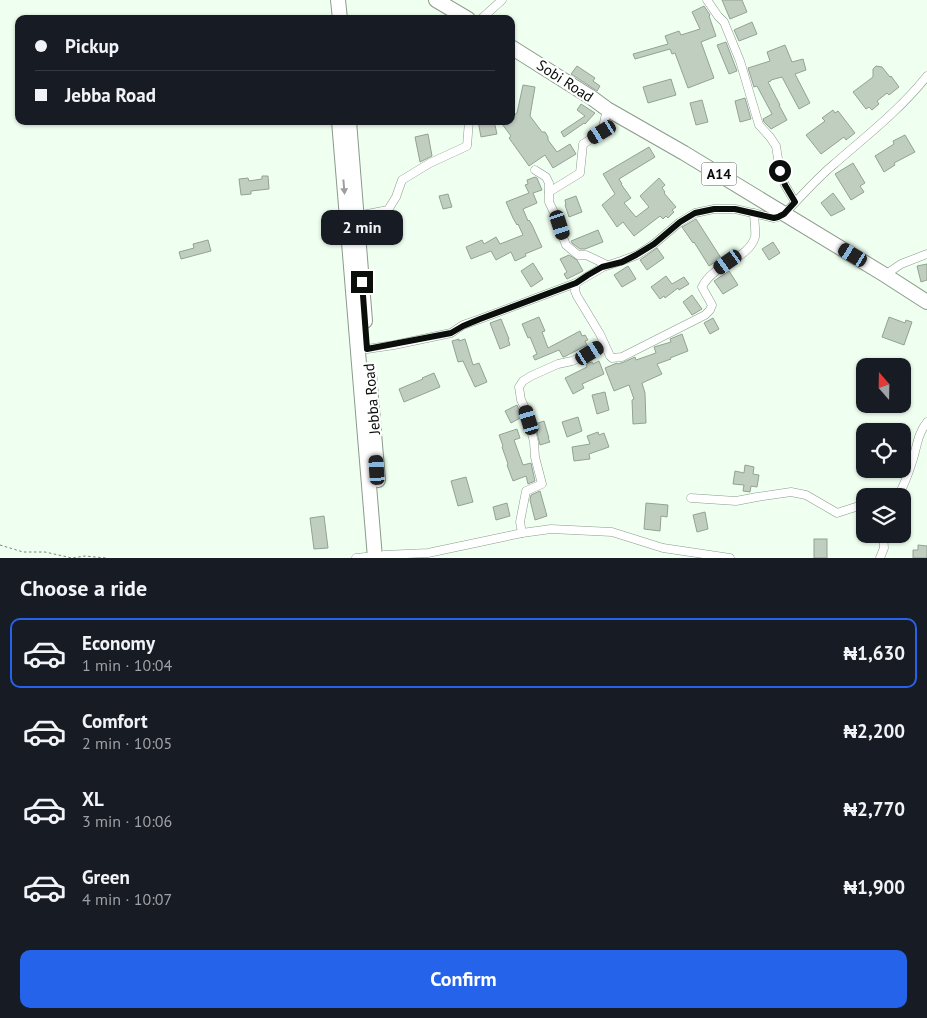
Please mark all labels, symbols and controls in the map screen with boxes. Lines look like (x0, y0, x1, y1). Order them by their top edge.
text: Pickup (65, 34, 119, 58)
street label: Sobi Road (533, 55, 597, 106)
text: Jebba Road (65, 83, 156, 107)
car (585, 118, 618, 146)
route start (769, 160, 791, 182)
road number: A14 (702, 162, 736, 185)
one-way arrow (340, 180, 348, 196)
car (548, 208, 571, 242)
callout: 2 min (321, 210, 403, 244)
text: 2 min (342, 217, 382, 237)
car (836, 241, 869, 269)
car (711, 247, 744, 277)
route end (351, 271, 373, 293)
car (573, 339, 606, 367)
north arrow (856, 358, 911, 412)
map controls (856, 358, 911, 543)
street label: Jebba Road (359, 363, 384, 436)
car (517, 403, 540, 437)
button: locate (856, 423, 911, 478)
car (368, 455, 385, 485)
button: layers (856, 488, 911, 543)
text: Choose a ride (20, 574, 147, 602)
icon: car (22, 631, 67, 676)
text: Economy (82, 631, 155, 655)
text: ₦1,630 (843, 641, 905, 665)
text: 1 min · 10:04 (82, 655, 172, 675)
icon: car (22, 709, 67, 754)
text: Comfort (82, 709, 148, 733)
text: ₦2,200 (843, 719, 905, 743)
text: 2 min · 10:05 (82, 733, 172, 753)
icon: car (22, 787, 67, 832)
text: XL (82, 787, 104, 811)
text: ₦2,770 (843, 797, 905, 821)
text: 3 min · 10:06 (82, 811, 172, 831)
icon: car (22, 865, 67, 910)
text: Green (82, 865, 130, 889)
text: ₦1,900 (843, 875, 905, 899)
text: 4 min · 10:07 (82, 889, 172, 909)
button: Confirm (20, 950, 907, 1008)

